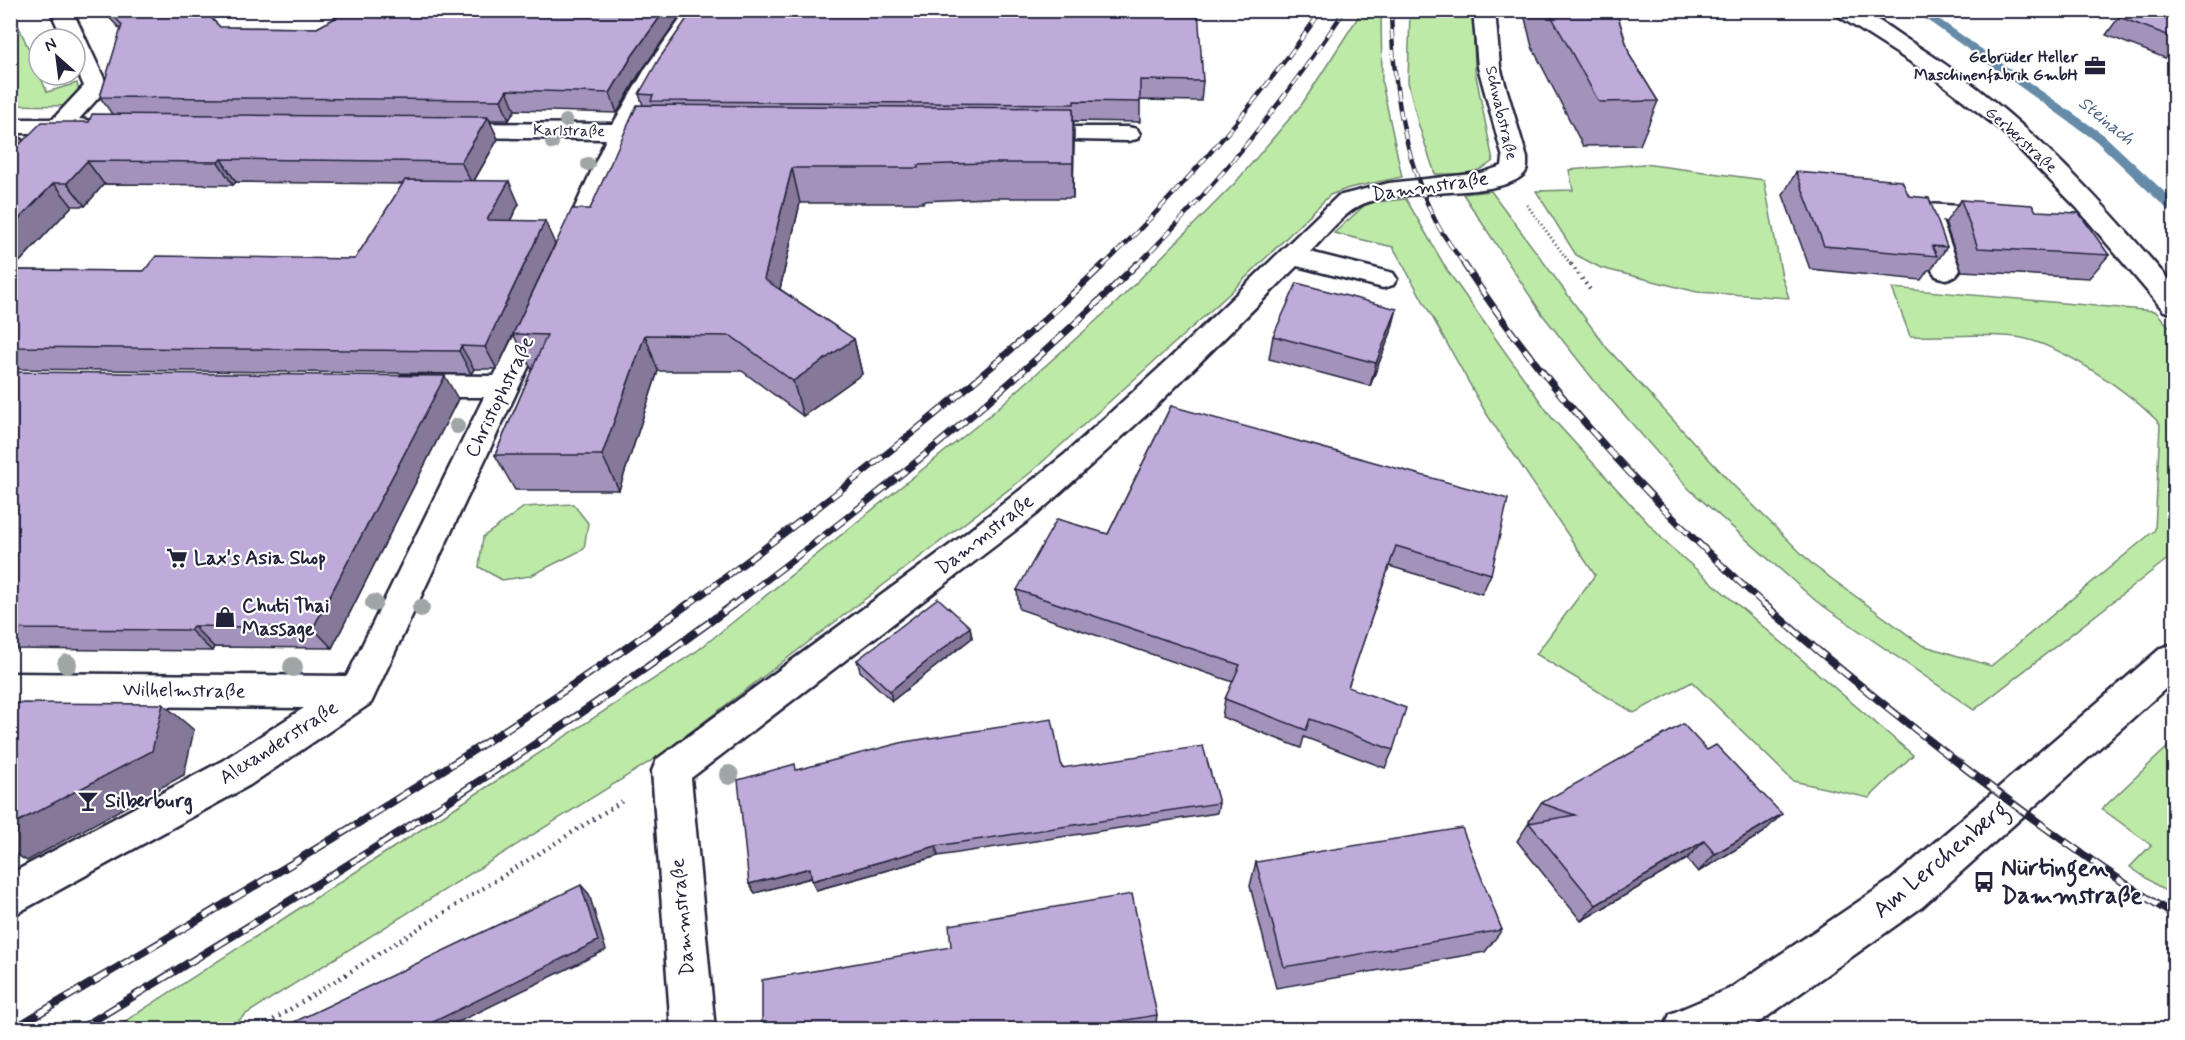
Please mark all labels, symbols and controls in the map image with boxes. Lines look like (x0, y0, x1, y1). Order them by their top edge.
north arrow (27, 27, 87, 87)
text: N (41, 33, 60, 57)
place label: Gebrüder Heller Maschinenfabrik GmbH (1914, 47, 2079, 86)
office icon: Gebrüder Heller Maschinenfabrik GmbH (2083, 54, 2107, 78)
street label: Schwabstraße (1480, 64, 1522, 162)
water label: Steinach (2073, 91, 2139, 151)
street label: Gerberstraße (1981, 102, 2062, 178)
street label: Karlstraße (533, 120, 605, 142)
street label: Dammstraße (1370, 165, 1490, 209)
street label: Christophstraße (459, 332, 541, 462)
street label: Dammstraße (930, 488, 1040, 582)
place label: Lax's Asia Shop (194, 545, 326, 572)
supermarket icon: Lax's Asia Shop (165, 546, 189, 570)
place label: Chuti Thai Massage (242, 593, 329, 643)
shop icon: Chuti Thai Massage (213, 605, 237, 629)
street label: Wilhelmstraße (122, 676, 246, 706)
street label: Alexanderstraße (214, 694, 344, 791)
place label: Silberburg (105, 788, 193, 815)
bar icon: Silberburg (76, 789, 100, 813)
street label: Am Lerchenberg (1867, 794, 2017, 928)
place label: Nürtingen Dammstraße (2001, 853, 2143, 912)
street label: Dammstraße (664, 857, 702, 977)
bus stop icon: Nürtingen Dammstraße (1972, 870, 1996, 894)

